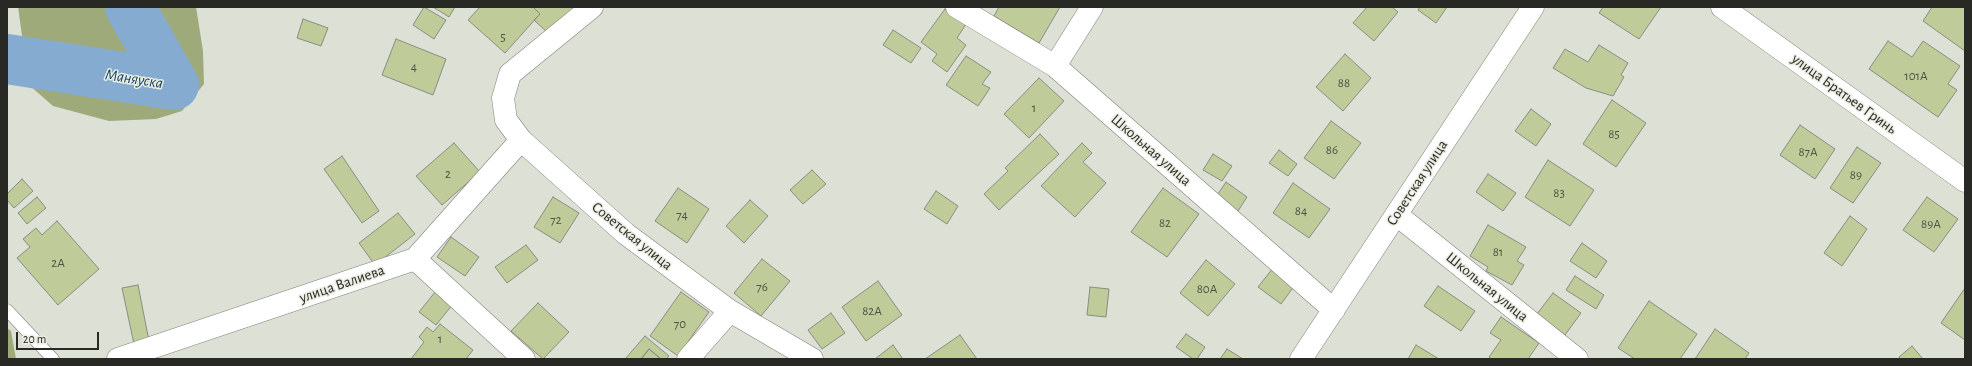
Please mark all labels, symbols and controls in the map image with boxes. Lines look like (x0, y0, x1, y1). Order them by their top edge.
house number: 5 (500, 29, 506, 45)
street label: улица Братьев Гринь (1788, 50, 1900, 138)
house number: 4 (411, 59, 417, 75)
water label: Маняуска (104, 65, 164, 93)
house number: 101А (1904, 68, 1928, 84)
house number: 88 (1338, 75, 1350, 91)
house number: 1 (1032, 100, 1036, 116)
street label: Школьная улица (1107, 110, 1195, 190)
house number: 85 (1608, 126, 1620, 142)
street label: Советская улица (1383, 137, 1451, 229)
house number: 86 (1326, 142, 1338, 158)
house number: 87А (1798, 144, 1818, 160)
house number: 2 (445, 166, 451, 182)
house number: 89 (1850, 167, 1862, 183)
house number: 83 (1553, 185, 1565, 201)
street label: Советская улица (588, 198, 676, 274)
house number: 84 (1295, 203, 1307, 219)
house number: 74 (676, 207, 688, 223)
house number: 72 (550, 212, 562, 228)
house number: 82 (1159, 215, 1171, 231)
house number: 89А (1921, 216, 1941, 232)
house number: 81 (1493, 244, 1503, 260)
street label: Школьная улица (1442, 248, 1532, 326)
house number: 2А (51, 255, 65, 271)
street label: улица Валиева (297, 261, 387, 307)
house number: 76 (756, 279, 768, 295)
house number: 80А (1197, 281, 1217, 297)
house number: 82А (862, 303, 882, 319)
house number: 70 (674, 316, 686, 332)
scale bar (18, 324, 101, 350)
house number: 1 (438, 331, 442, 347)
text: 20 m (23, 333, 46, 345)

